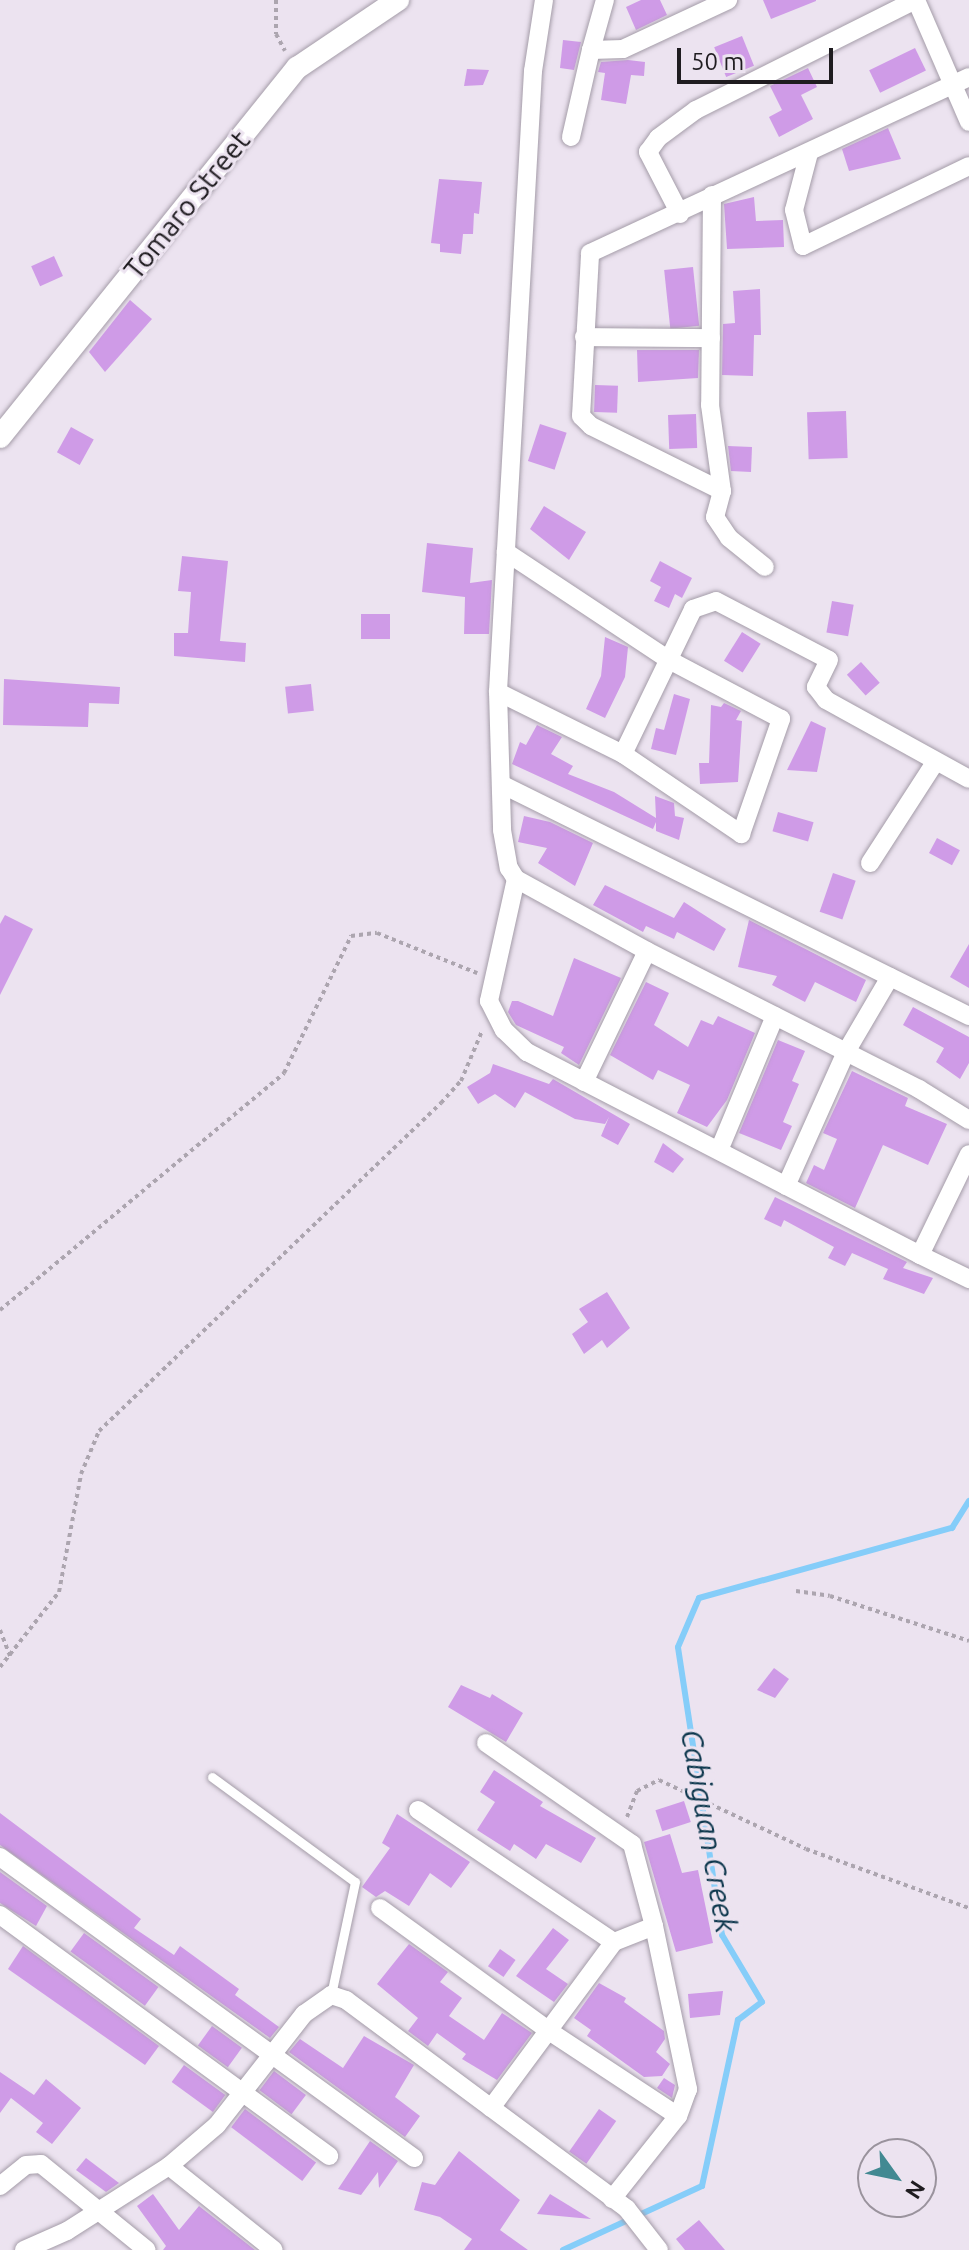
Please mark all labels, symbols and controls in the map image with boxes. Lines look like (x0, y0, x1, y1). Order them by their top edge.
scale bar (681, 32, 837, 82)
text: 50 m (691, 48, 744, 75)
street label: Tomaro Street (117, 124, 257, 286)
water label: Cabiguan Creek (673, 1726, 745, 1936)
north arrow (857, 2138, 937, 2218)
text: N (901, 2177, 931, 2204)

